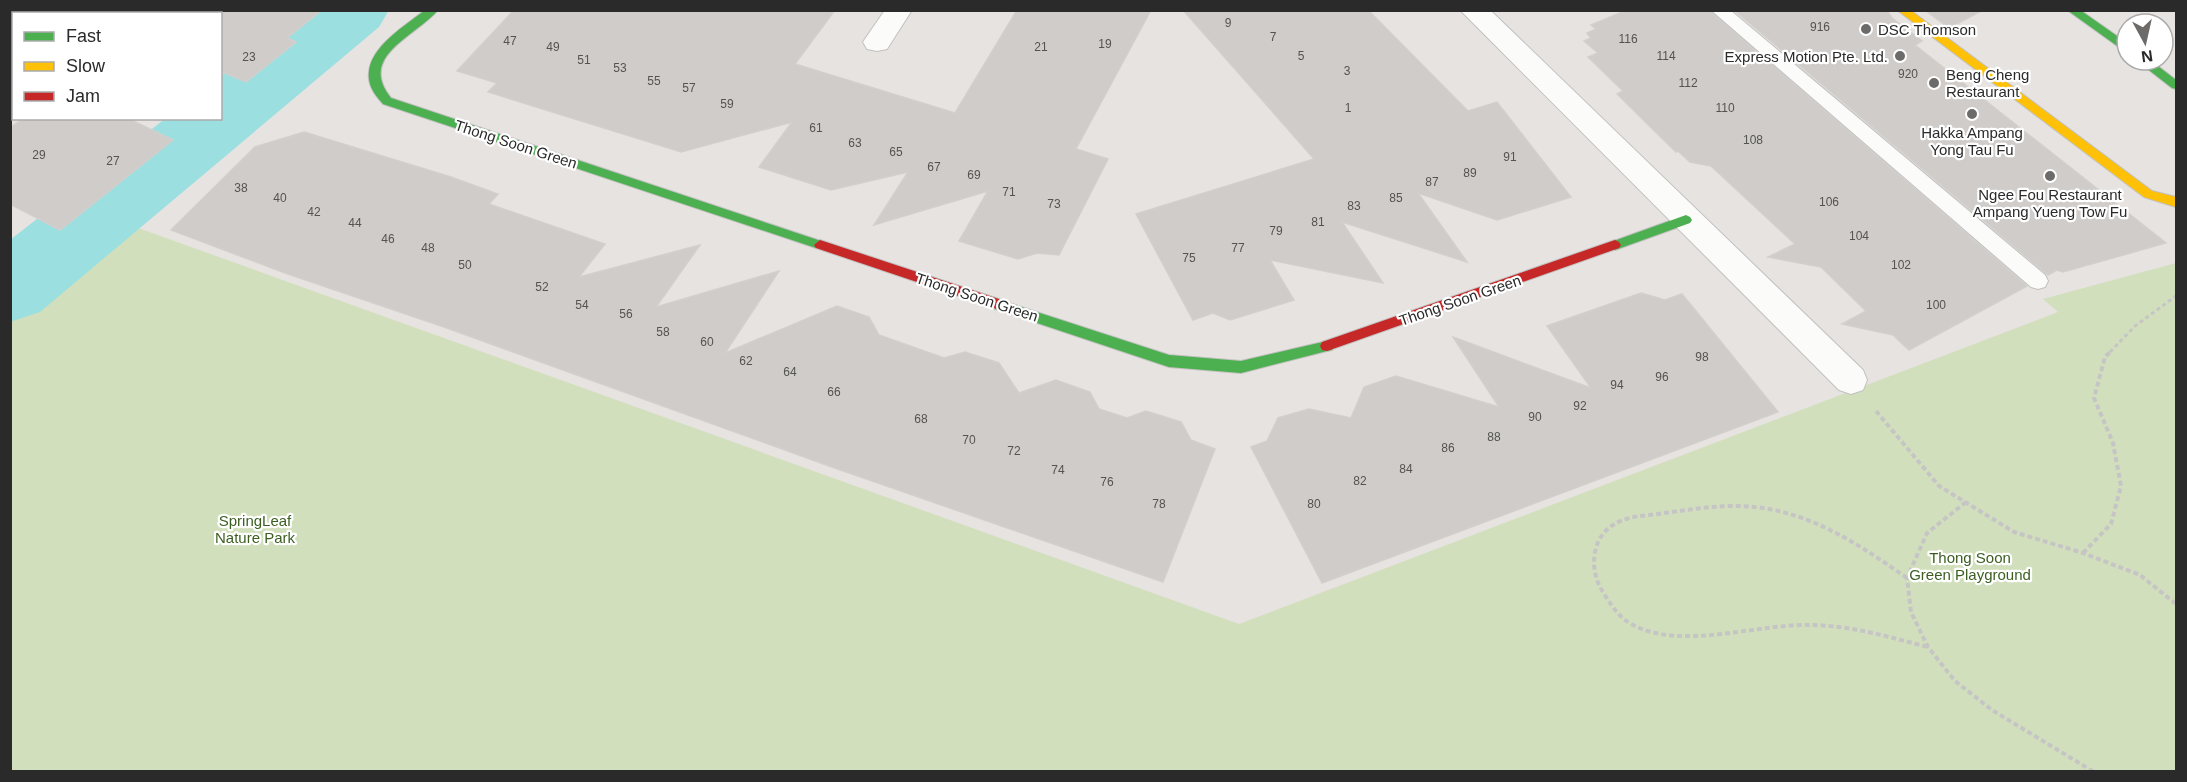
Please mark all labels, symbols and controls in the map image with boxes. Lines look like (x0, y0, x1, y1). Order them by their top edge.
legend (12, 12, 222, 120)
north arrow (2115, 12, 2175, 72)
house number: 9 (1225, 16, 1232, 30)
house number: 916 (1810, 20, 1830, 34)
place label: DSC Thomson (1878, 21, 1976, 38)
marker: DSC Thomson (1859, 22, 1873, 36)
text: Fast (66, 26, 101, 46)
house number: 7 (1270, 30, 1277, 44)
house number: 116 (1618, 32, 1638, 46)
house number: 47 (503, 34, 517, 48)
house number: 19 (1098, 37, 1112, 51)
house number: 49 (546, 40, 560, 54)
house number: 21 (1034, 40, 1048, 54)
text: N (2140, 47, 2154, 66)
place label: Express Motion Pte. Ltd. (1725, 48, 1888, 65)
house number: 5 (1298, 49, 1305, 63)
house number: 114 (1656, 49, 1676, 63)
marker: Express Motion Pte. Ltd. (1893, 49, 1907, 63)
house number: 23 (242, 50, 256, 64)
house number: 51 (577, 53, 591, 67)
text: Slow (66, 56, 106, 76)
house number: 53 (613, 61, 627, 75)
house number: 3 (1344, 64, 1351, 78)
place label: Beng Cheng Restaurant (1946, 66, 2029, 100)
house number: 920 (1898, 67, 1918, 81)
house number: 55 (647, 74, 661, 88)
house number: 112 (1678, 76, 1698, 90)
marker: Beng Cheng Restaurant (1927, 76, 1941, 90)
house number: 57 (682, 81, 696, 95)
text: Jam (66, 86, 100, 106)
house number: 59 (720, 97, 734, 111)
house number: 1 (1345, 101, 1352, 115)
house number: 110 (1715, 101, 1735, 115)
marker: Hakka Ampang Yong Tau Fu (1965, 107, 1979, 121)
street label: Thong Soon Green (453, 116, 579, 172)
house number: 61 (809, 121, 823, 135)
place label: Hakka Ampang Yong Tau Fu (1921, 124, 2023, 158)
house number: 108 (1743, 133, 1763, 147)
house number: 63 (848, 136, 862, 150)
house number: 65 (889, 145, 903, 159)
house number: 29 (32, 148, 46, 162)
house number: 91 (1503, 150, 1517, 164)
house number: 27 (106, 154, 120, 168)
house number: 67 (927, 160, 941, 174)
house number: 89 (1463, 166, 1477, 180)
house number: 69 (967, 168, 981, 182)
marker: Ngee Fou Restaurant Ampang Yueng Tow Fu (2043, 169, 2057, 183)
house number: 87 (1425, 175, 1439, 189)
house number: 38 (234, 181, 248, 195)
house number: 71 (1002, 185, 1016, 199)
place label: Ngee Fou Restaurant Ampang Yueng Tow Fu (1973, 186, 2127, 220)
house number: 40 (273, 191, 287, 205)
house number: 85 (1389, 191, 1403, 205)
house number: 106 (1819, 195, 1839, 209)
house number: 73 (1047, 197, 1061, 211)
house number: 83 (1347, 199, 1361, 213)
house number: 42 (307, 205, 321, 219)
house number: 81 (1311, 215, 1325, 229)
house number: 44 (348, 216, 362, 230)
house number: 79 (1269, 224, 1283, 238)
house number: 104 (1849, 229, 1869, 243)
house number: 46 (381, 232, 395, 246)
house number: 48 (421, 241, 435, 255)
house number: 77 (1231, 241, 1245, 255)
house number: 75 (1182, 251, 1196, 265)
house number: 50 (458, 258, 472, 272)
house number: 102 (1891, 258, 1911, 272)
street label: Thong Soon Green (914, 269, 1040, 325)
street label: Thong Soon Green (1397, 271, 1523, 329)
house number: 52 (535, 280, 549, 294)
house number: 54 (575, 298, 589, 312)
house number: 100 (1926, 298, 1946, 312)
house number: 56 (619, 307, 633, 321)
house number: 58 (656, 325, 670, 339)
house number: 60 (700, 335, 714, 349)
house number: 98 (1695, 350, 1709, 364)
house number: 62 (739, 354, 753, 368)
house number: 64 (783, 365, 797, 379)
house number: 96 (1655, 370, 1669, 384)
house number: 94 (1610, 378, 1624, 392)
house number: 66 (827, 385, 841, 399)
house number: 92 (1573, 399, 1587, 413)
house number: 90 (1528, 410, 1542, 424)
house number: 68 (914, 412, 928, 426)
house number: 88 (1487, 430, 1501, 444)
house number: 70 (962, 433, 976, 447)
house number: 86 (1441, 441, 1455, 455)
house number: 72 (1007, 444, 1021, 458)
house number: 84 (1399, 462, 1413, 476)
house number: 74 (1051, 463, 1065, 477)
house number: 82 (1353, 474, 1367, 488)
house number: 76 (1100, 475, 1114, 489)
house number: 78 (1152, 497, 1166, 511)
house number: 80 (1307, 497, 1321, 511)
park label: SpringLeaf Nature Park (215, 512, 296, 546)
park label: Thong Soon Green Playground (1909, 549, 2031, 583)

